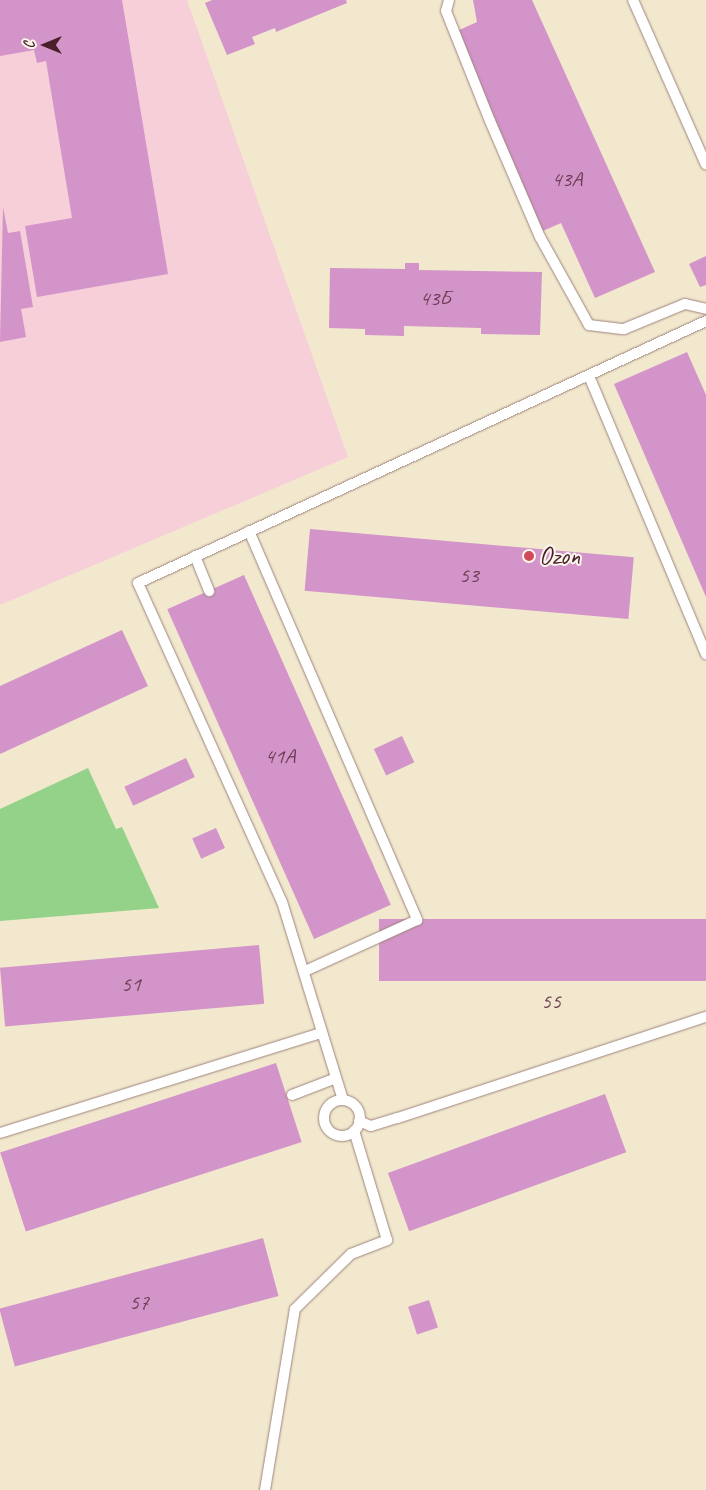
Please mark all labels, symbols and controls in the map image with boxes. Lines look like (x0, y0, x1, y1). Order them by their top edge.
north arrow (20, 20, 70, 70)
text: С (21, 42, 38, 48)
house number: 43А (552, 167, 582, 193)
house number: 43Б (420, 286, 450, 312)
place label: Ozon (539, 541, 580, 571)
marker: Ozon (523, 550, 535, 562)
house number: 53 (459, 563, 479, 589)
house number: 41А (265, 744, 295, 770)
house number: 51 (121, 972, 141, 998)
house number: 55 (541, 989, 561, 1015)
house number: 57 (129, 1290, 149, 1316)

